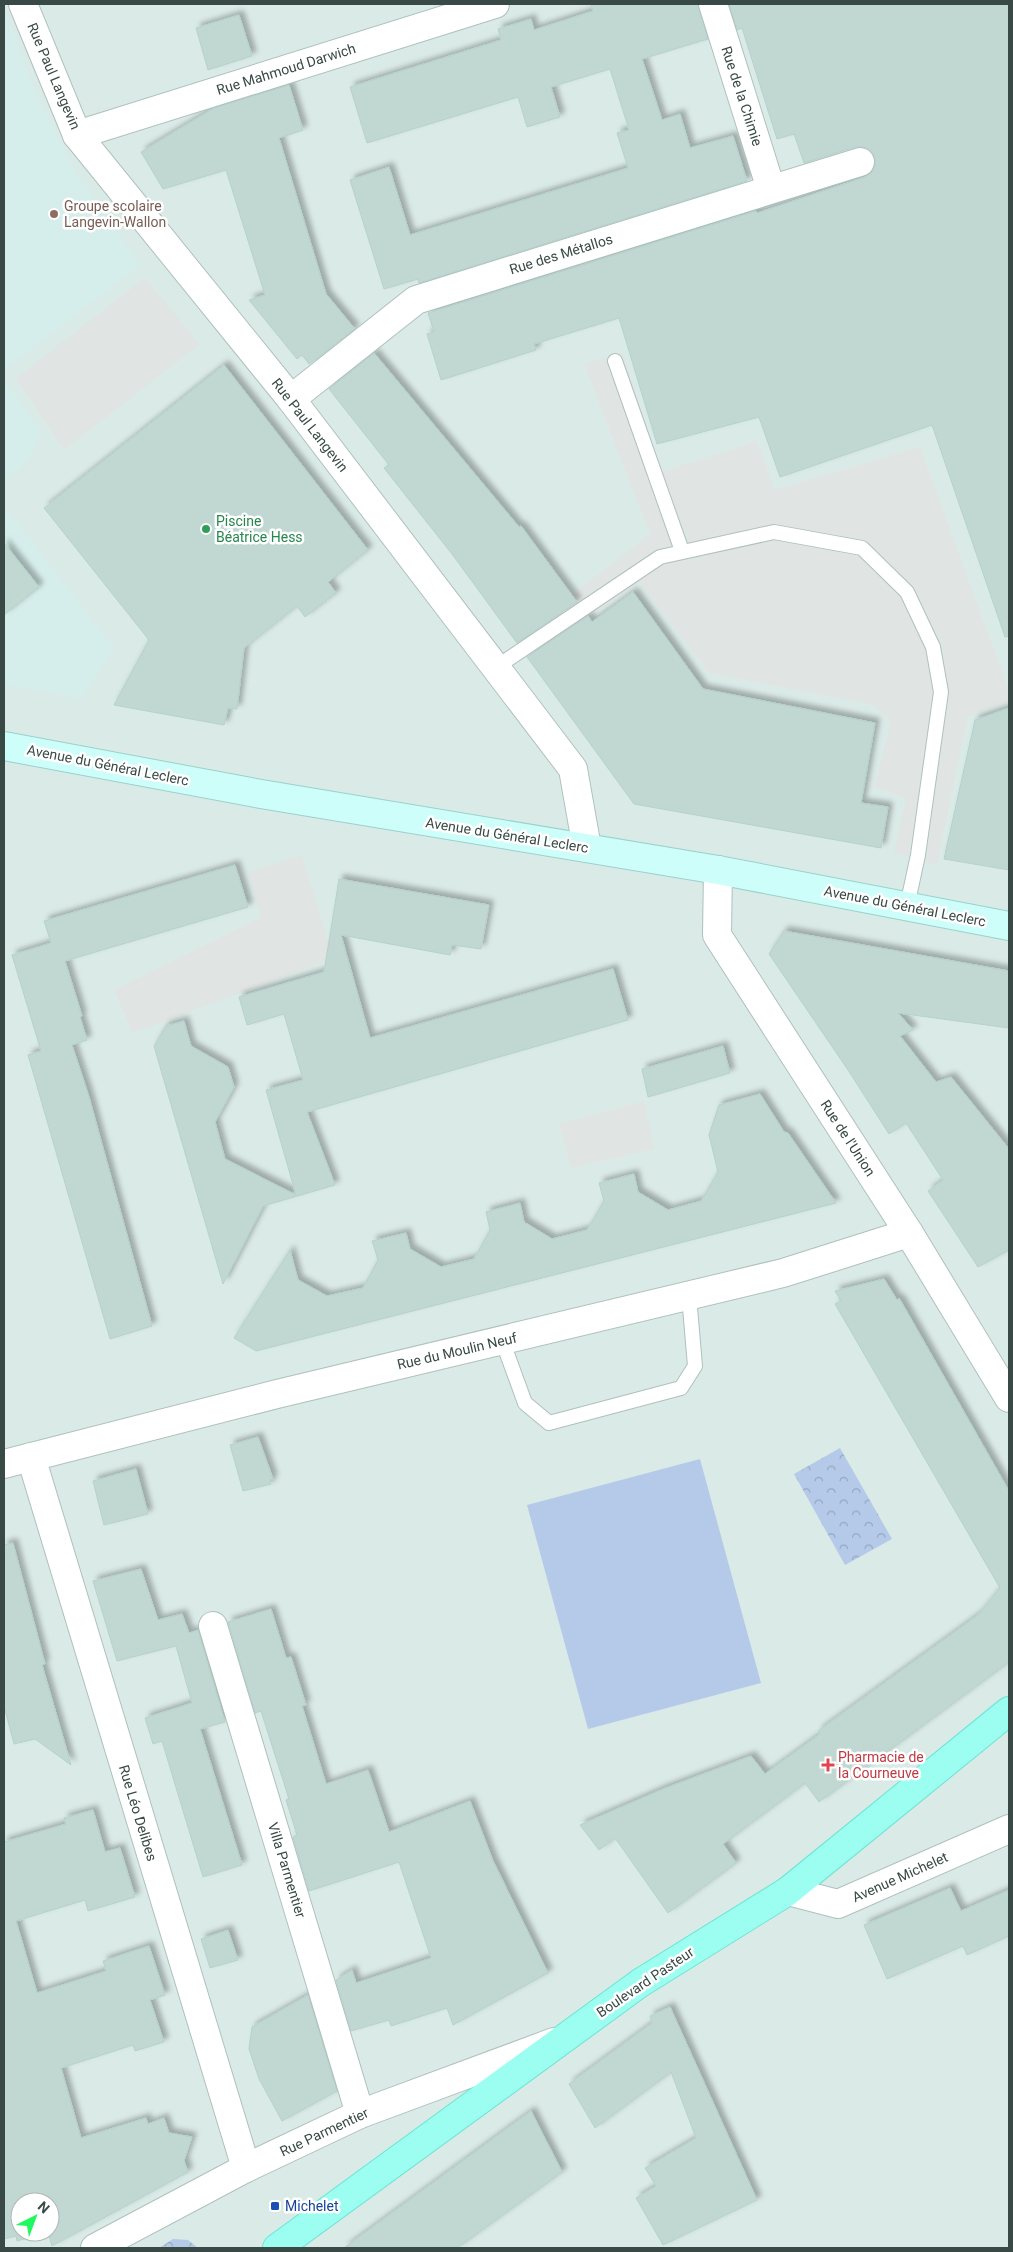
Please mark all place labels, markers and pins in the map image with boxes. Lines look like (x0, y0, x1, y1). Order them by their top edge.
place label: Groupe scolaire Langevin-Wallon (64, 198, 166, 230)
marker: Groupe scolaire Langevin-Wallon (48, 208, 60, 220)
place label: Piscine Béatrice Hess (216, 513, 303, 545)
marker: Piscine Béatrice Hess (200, 523, 212, 535)
place label: Pharmacie de la Courneuve (838, 1749, 924, 1781)
marker: Pharmacie de la Courneuve (822, 1759, 834, 1771)
place label: Michelet (285, 2198, 339, 2214)
marker: Michelet (269, 2200, 281, 2212)

